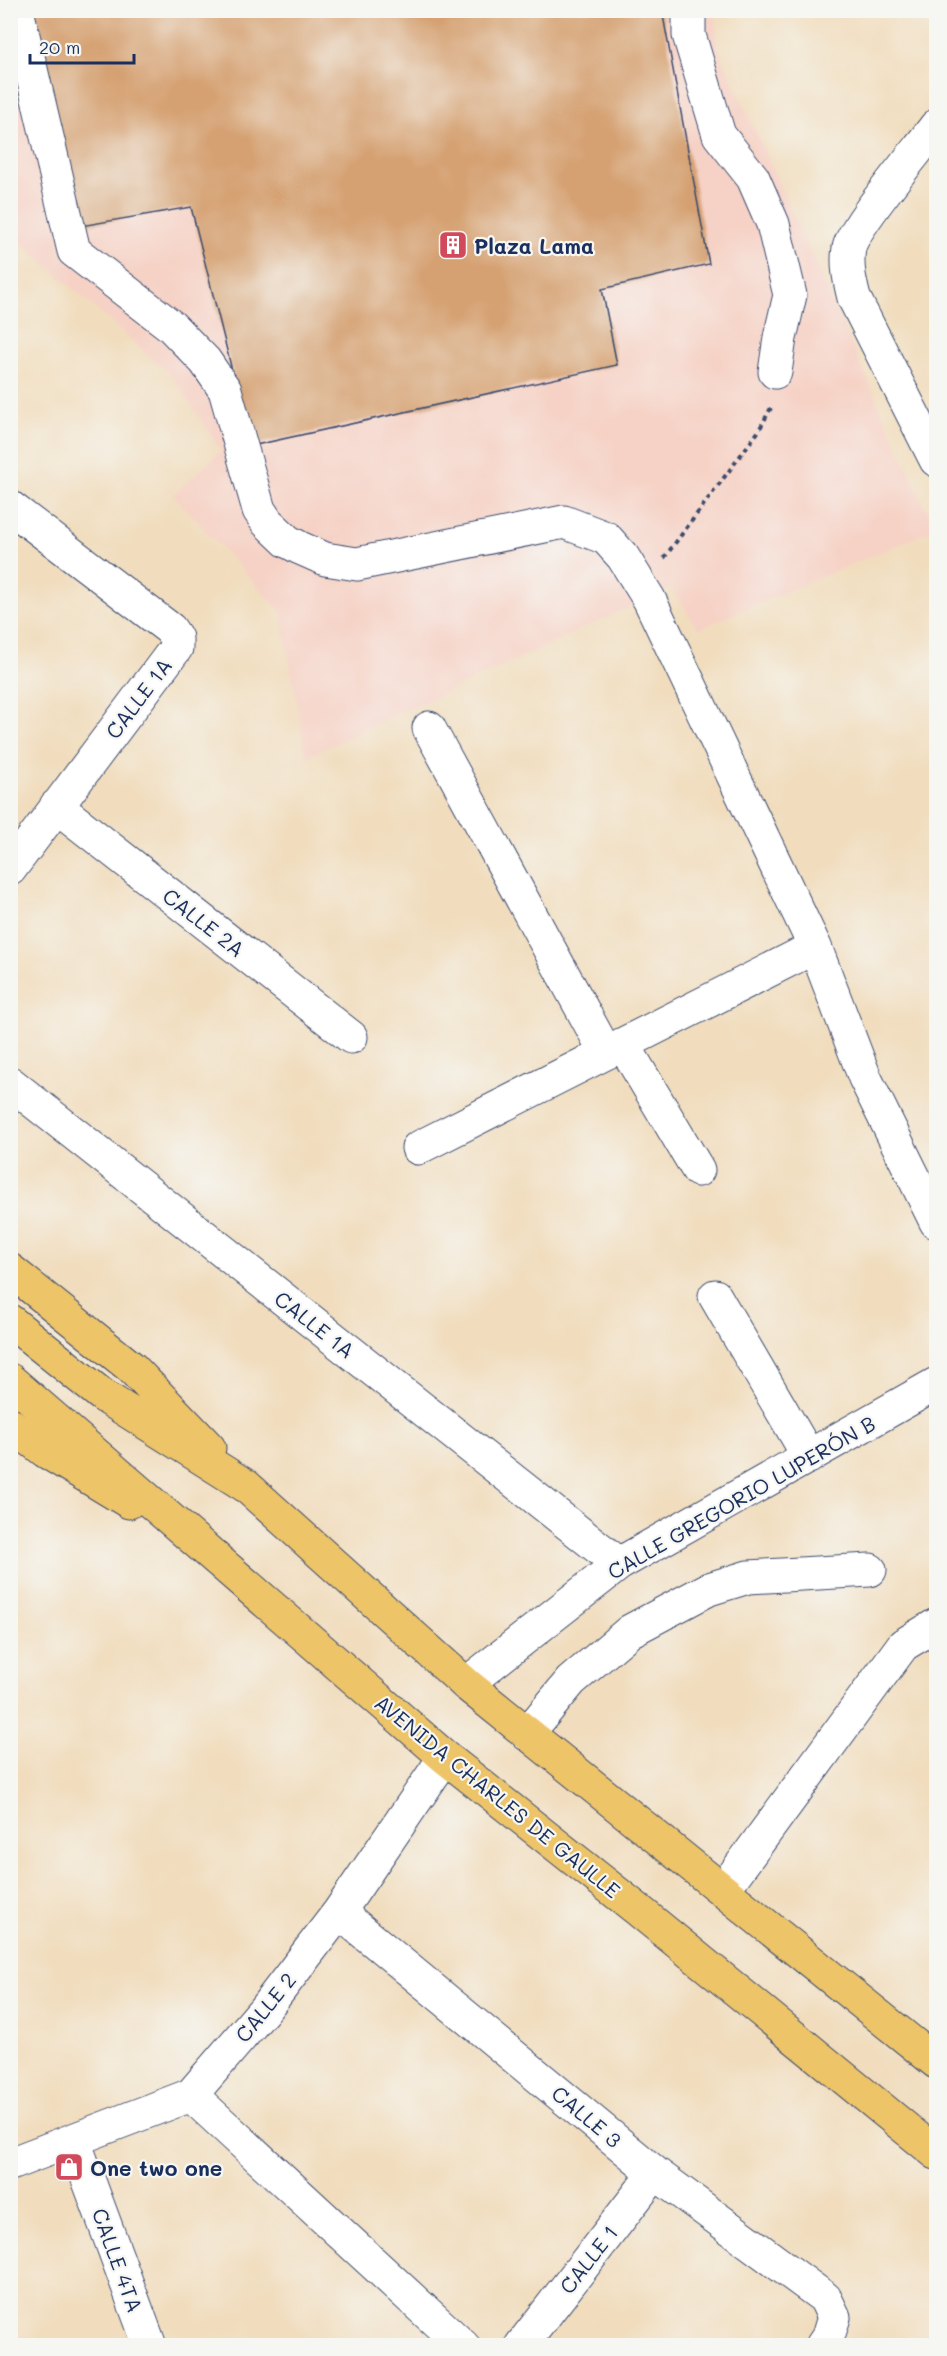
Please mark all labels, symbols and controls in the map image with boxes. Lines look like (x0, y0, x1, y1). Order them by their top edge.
scale bar (30, 27, 134, 65)
text: 20 m (39, 35, 80, 59)
building icon: Plaza Lama (437, 229, 469, 261)
place label: Plaza Lama (474, 232, 594, 259)
street label: CALLE 1A (99, 652, 177, 744)
street label: CALLE 2A (158, 882, 250, 962)
street label: CALLE 1A (270, 1284, 360, 1364)
street label: CALLE GREGORIO LUPERÓN B (602, 1409, 880, 1585)
street label: AVENIDA CHARLES DE GAULLE (370, 1689, 626, 1903)
street label: CALLE 2 (229, 1967, 301, 2047)
street label: CALLE 3 (547, 2079, 627, 2153)
shop icon: One two one (53, 2151, 85, 2183)
place label: One two one (90, 2154, 222, 2181)
street label: CALLE 4TA (87, 2204, 149, 2316)
street label: CALLE 1 (553, 2219, 623, 2299)

